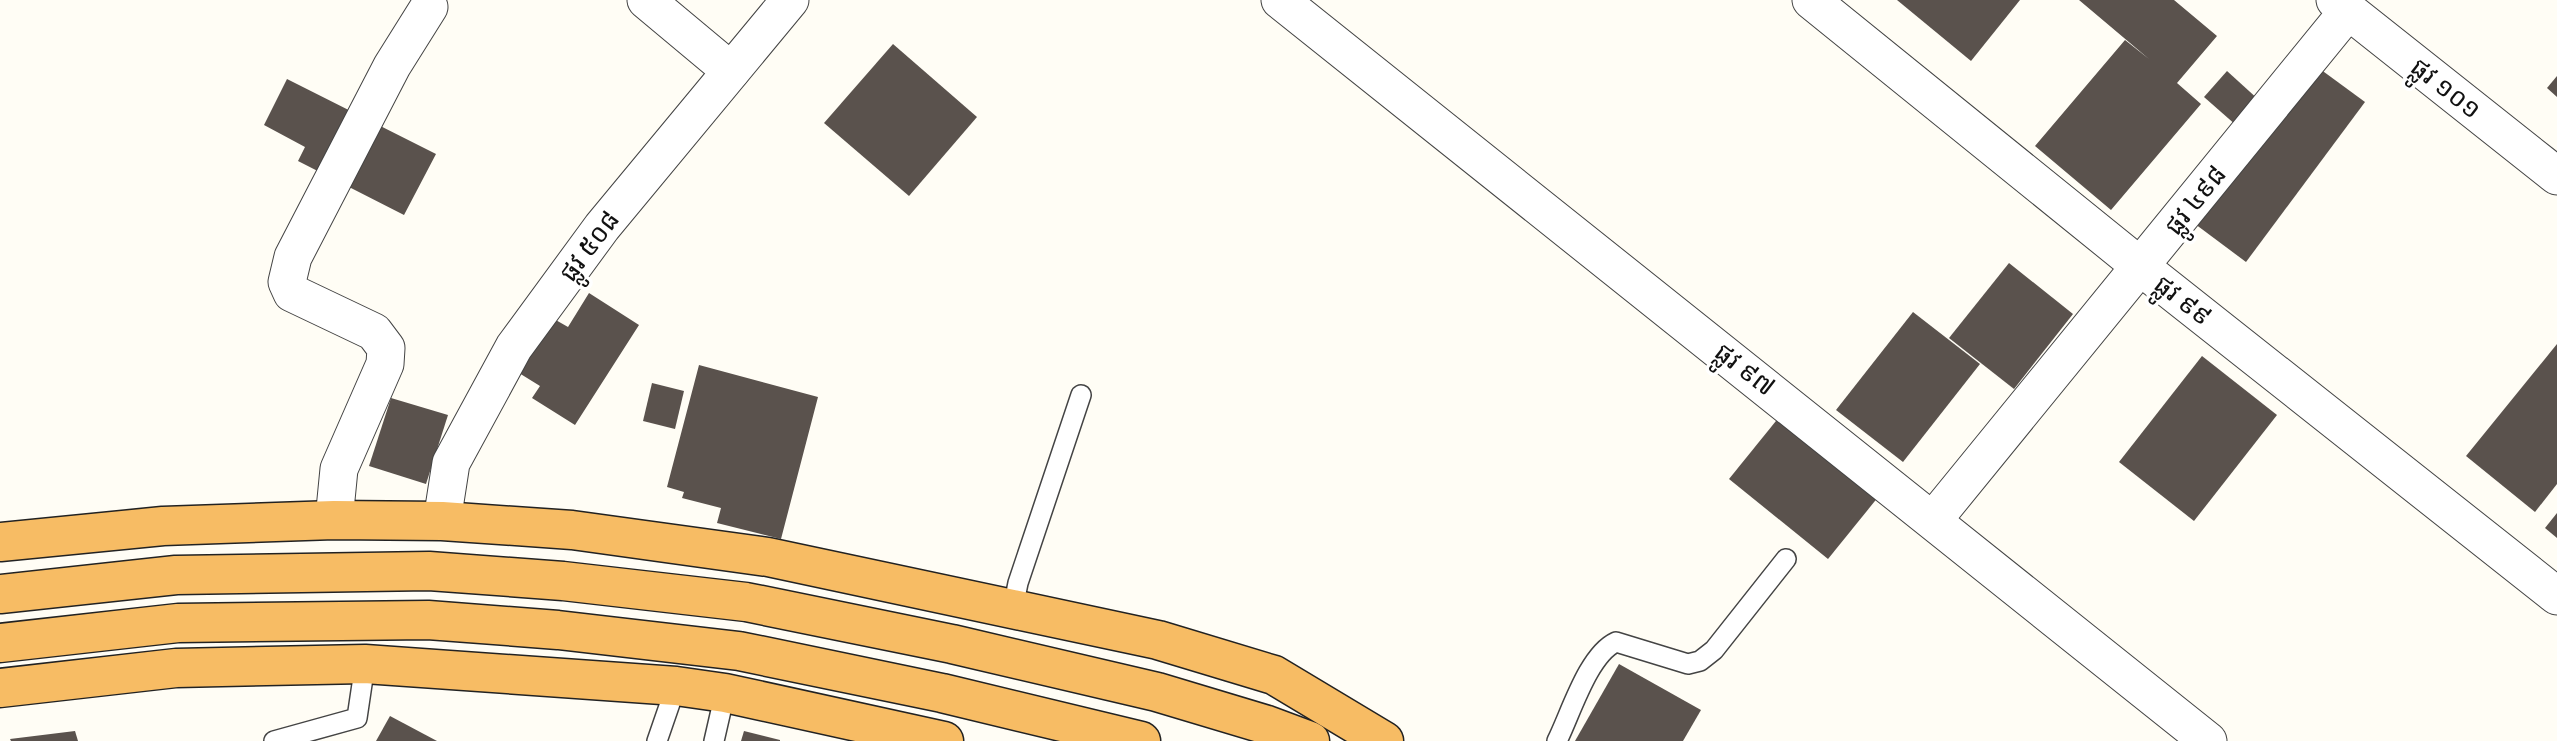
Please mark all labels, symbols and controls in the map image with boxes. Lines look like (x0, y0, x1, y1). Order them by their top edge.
street label: ផ្លូវ ១០១ (2400, 51, 2488, 131)
street label: ផ្លូវ ៤៩៨ (2157, 159, 2239, 246)
street label: ផ្លូវ ៥០៨ (552, 204, 632, 292)
street label: ផ្លូវ ៩៩ (2143, 268, 2218, 338)
street label: ផ្លូវ ៩៧ (1704, 336, 1782, 409)

